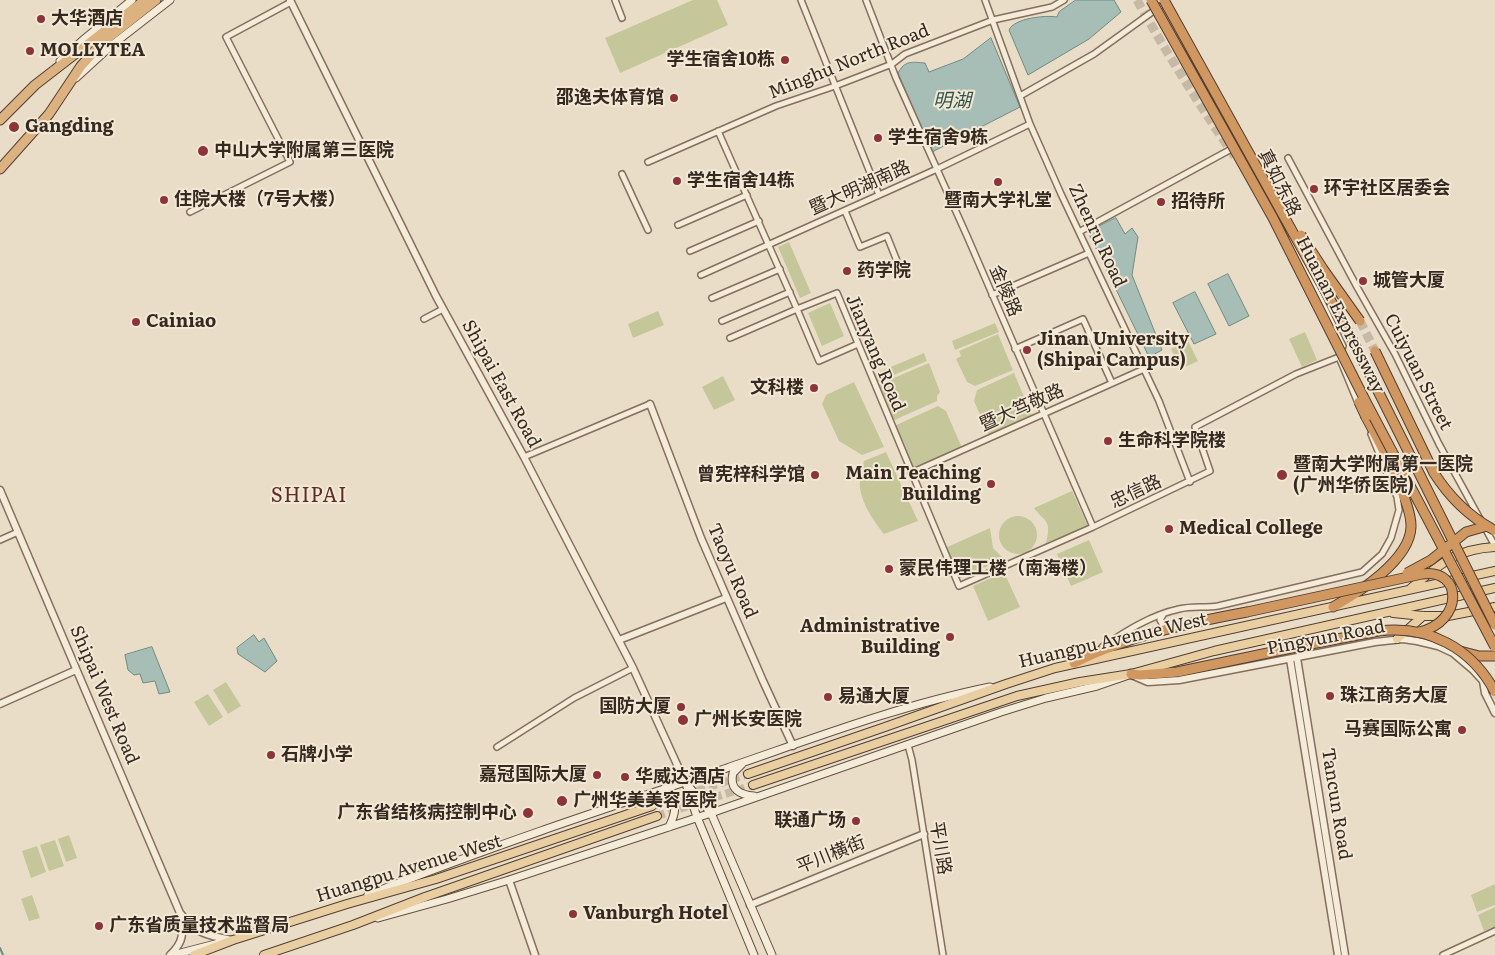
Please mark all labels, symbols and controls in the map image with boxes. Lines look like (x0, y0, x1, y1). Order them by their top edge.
place label: 大华酒店 (51, 8, 123, 30)
marker: 大华酒店 (35, 13, 47, 25)
street label: Minghu North Road (765, 20, 933, 104)
place label: MOLLYTEA (40, 40, 145, 62)
marker: MOLLYTEA (24, 45, 36, 57)
place label: 学生宿舍10栋 (666, 49, 775, 71)
marker: 学生宿舍10栋 (779, 54, 791, 66)
place label: 邵逸夫体育馆 (556, 87, 664, 109)
water label: 明湖 (933, 90, 971, 112)
marker: 邵逸夫体育馆 (668, 92, 680, 104)
place label: Gangding (25, 116, 114, 138)
marker: Gangding (7, 120, 21, 134)
place label: 学生宿舍9栋 (888, 127, 988, 149)
marker: 学生宿舍9栋 (872, 132, 884, 144)
place label: 中山大学附属第三医院 (214, 140, 394, 162)
marker: 中山大学附属第三医院 (196, 144, 210, 158)
street label: 真如东路 (1253, 146, 1305, 220)
street label: 暨大明湖南路 (806, 156, 914, 220)
place label: 学生宿舍14栋 (687, 170, 795, 192)
marker: 学生宿舍14栋 (671, 175, 683, 187)
marker: 暨南大学礼堂 (992, 176, 1004, 188)
place label: 环宇社区居委会 (1324, 178, 1450, 200)
street label: Zhenru Road (1064, 181, 1130, 291)
marker: 环宇社区居委会 (1308, 183, 1320, 195)
place label: 住院大楼（7号大楼） (174, 189, 346, 211)
place label: 暨南大学礼堂 (944, 190, 1052, 212)
place label: 招待所 (1171, 191, 1225, 213)
marker: 住院大楼（7号大楼） (158, 194, 170, 206)
marker: 招待所 (1155, 196, 1167, 208)
street label: Huanan Expressway (1291, 233, 1389, 397)
place label: 药学院 (857, 260, 911, 282)
street label: 金陵路 (985, 262, 1025, 320)
marker: 药学院 (841, 265, 853, 277)
place label: 城管大厦 (1373, 270, 1445, 292)
marker: 城管大厦 (1357, 275, 1369, 287)
street label: Jianyang Road (841, 291, 909, 415)
street label: Cuiyuan Street (1379, 310, 1457, 434)
place label: Cainiao (146, 311, 216, 333)
marker: Cainiao (130, 316, 142, 328)
street label: Shipai East Road (457, 316, 545, 452)
place label: Jinan University (Shipai Campus) (1037, 329, 1189, 372)
marker: Jinan University (Shipai Campus) (1021, 344, 1033, 356)
place label: 文科楼 (750, 377, 804, 399)
street label: 暨大笃敬路 (976, 380, 1068, 436)
marker: 文科楼 (808, 382, 820, 394)
place label: 生命科学院楼 (1118, 430, 1226, 452)
marker: 生命科学院楼 (1102, 435, 1114, 447)
place label: 暨南大学附属第一医院 (广州华侨医院) (1293, 454, 1473, 496)
place label: Main Teaching Building (845, 463, 981, 506)
place label: 曾宪梓科学馆 (697, 464, 805, 486)
marker: 暨南大学附属第一医院 (广州华侨医院) (1275, 468, 1289, 482)
marker: 曾宪梓科学馆 (809, 469, 821, 481)
street label: 忠信路 (1107, 471, 1165, 513)
marker: Main Teaching Building (985, 478, 997, 490)
district label: SHIPAI (270, 484, 348, 508)
place label: Medical College (1179, 518, 1323, 540)
street label: Taoyu Road (702, 520, 762, 622)
marker: Medical College (1163, 523, 1175, 535)
place label: 蒙民伟理工楼（南海楼） (899, 558, 1097, 580)
marker: 蒙民伟理工楼（南海楼） (883, 563, 895, 575)
street label: Huangpu Avenue West (1017, 609, 1209, 673)
place label: Administrative Building (800, 616, 940, 659)
street label: Pingyun Road (1265, 616, 1387, 660)
street label: Shipai West Road (65, 622, 143, 768)
marker: Administrative Building (944, 631, 956, 643)
place label: 珠江商务大厦 (1340, 685, 1448, 707)
place label: 易通大厦 (838, 686, 910, 708)
marker: 珠江商务大厦 (1324, 690, 1336, 702)
marker: 易通大厦 (822, 691, 834, 703)
place label: 国防大厦 (599, 696, 671, 718)
marker: 国防大厦 (675, 701, 687, 713)
place label: 广州长安医院 (694, 709, 802, 731)
marker: 广州长安医院 (676, 713, 690, 727)
place label: 马赛国际公寓 (1344, 719, 1452, 741)
marker: 马赛国际公寓 (1456, 724, 1468, 736)
place label: 石牌小学 (281, 744, 353, 766)
street label: Tancun Road (1316, 747, 1356, 861)
marker: 石牌小学 (265, 749, 277, 761)
place label: 嘉冠国际大厦 (479, 764, 587, 786)
place label: 华威达酒店 (635, 766, 725, 788)
marker: 嘉冠国际大厦 (591, 769, 603, 781)
marker: 华威达酒店 (619, 771, 631, 783)
place label: 广州华美美容医院 (573, 790, 717, 812)
marker: 广州华美美容医院 (555, 794, 569, 808)
place label: 广东省结核病控制中心 (337, 802, 517, 824)
marker: 广东省结核病控制中心 (521, 806, 535, 820)
place label: 联通广场 (774, 810, 846, 832)
marker: 联通广场 (850, 815, 862, 827)
street label: 平川路 (925, 820, 955, 876)
street label: Huangpu Avenue West (314, 830, 504, 908)
street label: 平川横街 (794, 832, 868, 878)
place label: Vanburgh Hotel (583, 903, 728, 925)
marker: Vanburgh Hotel (567, 908, 579, 920)
place label: 广东省质量技术监督局 (109, 915, 289, 937)
marker: 广东省质量技术监督局 (93, 920, 105, 932)

